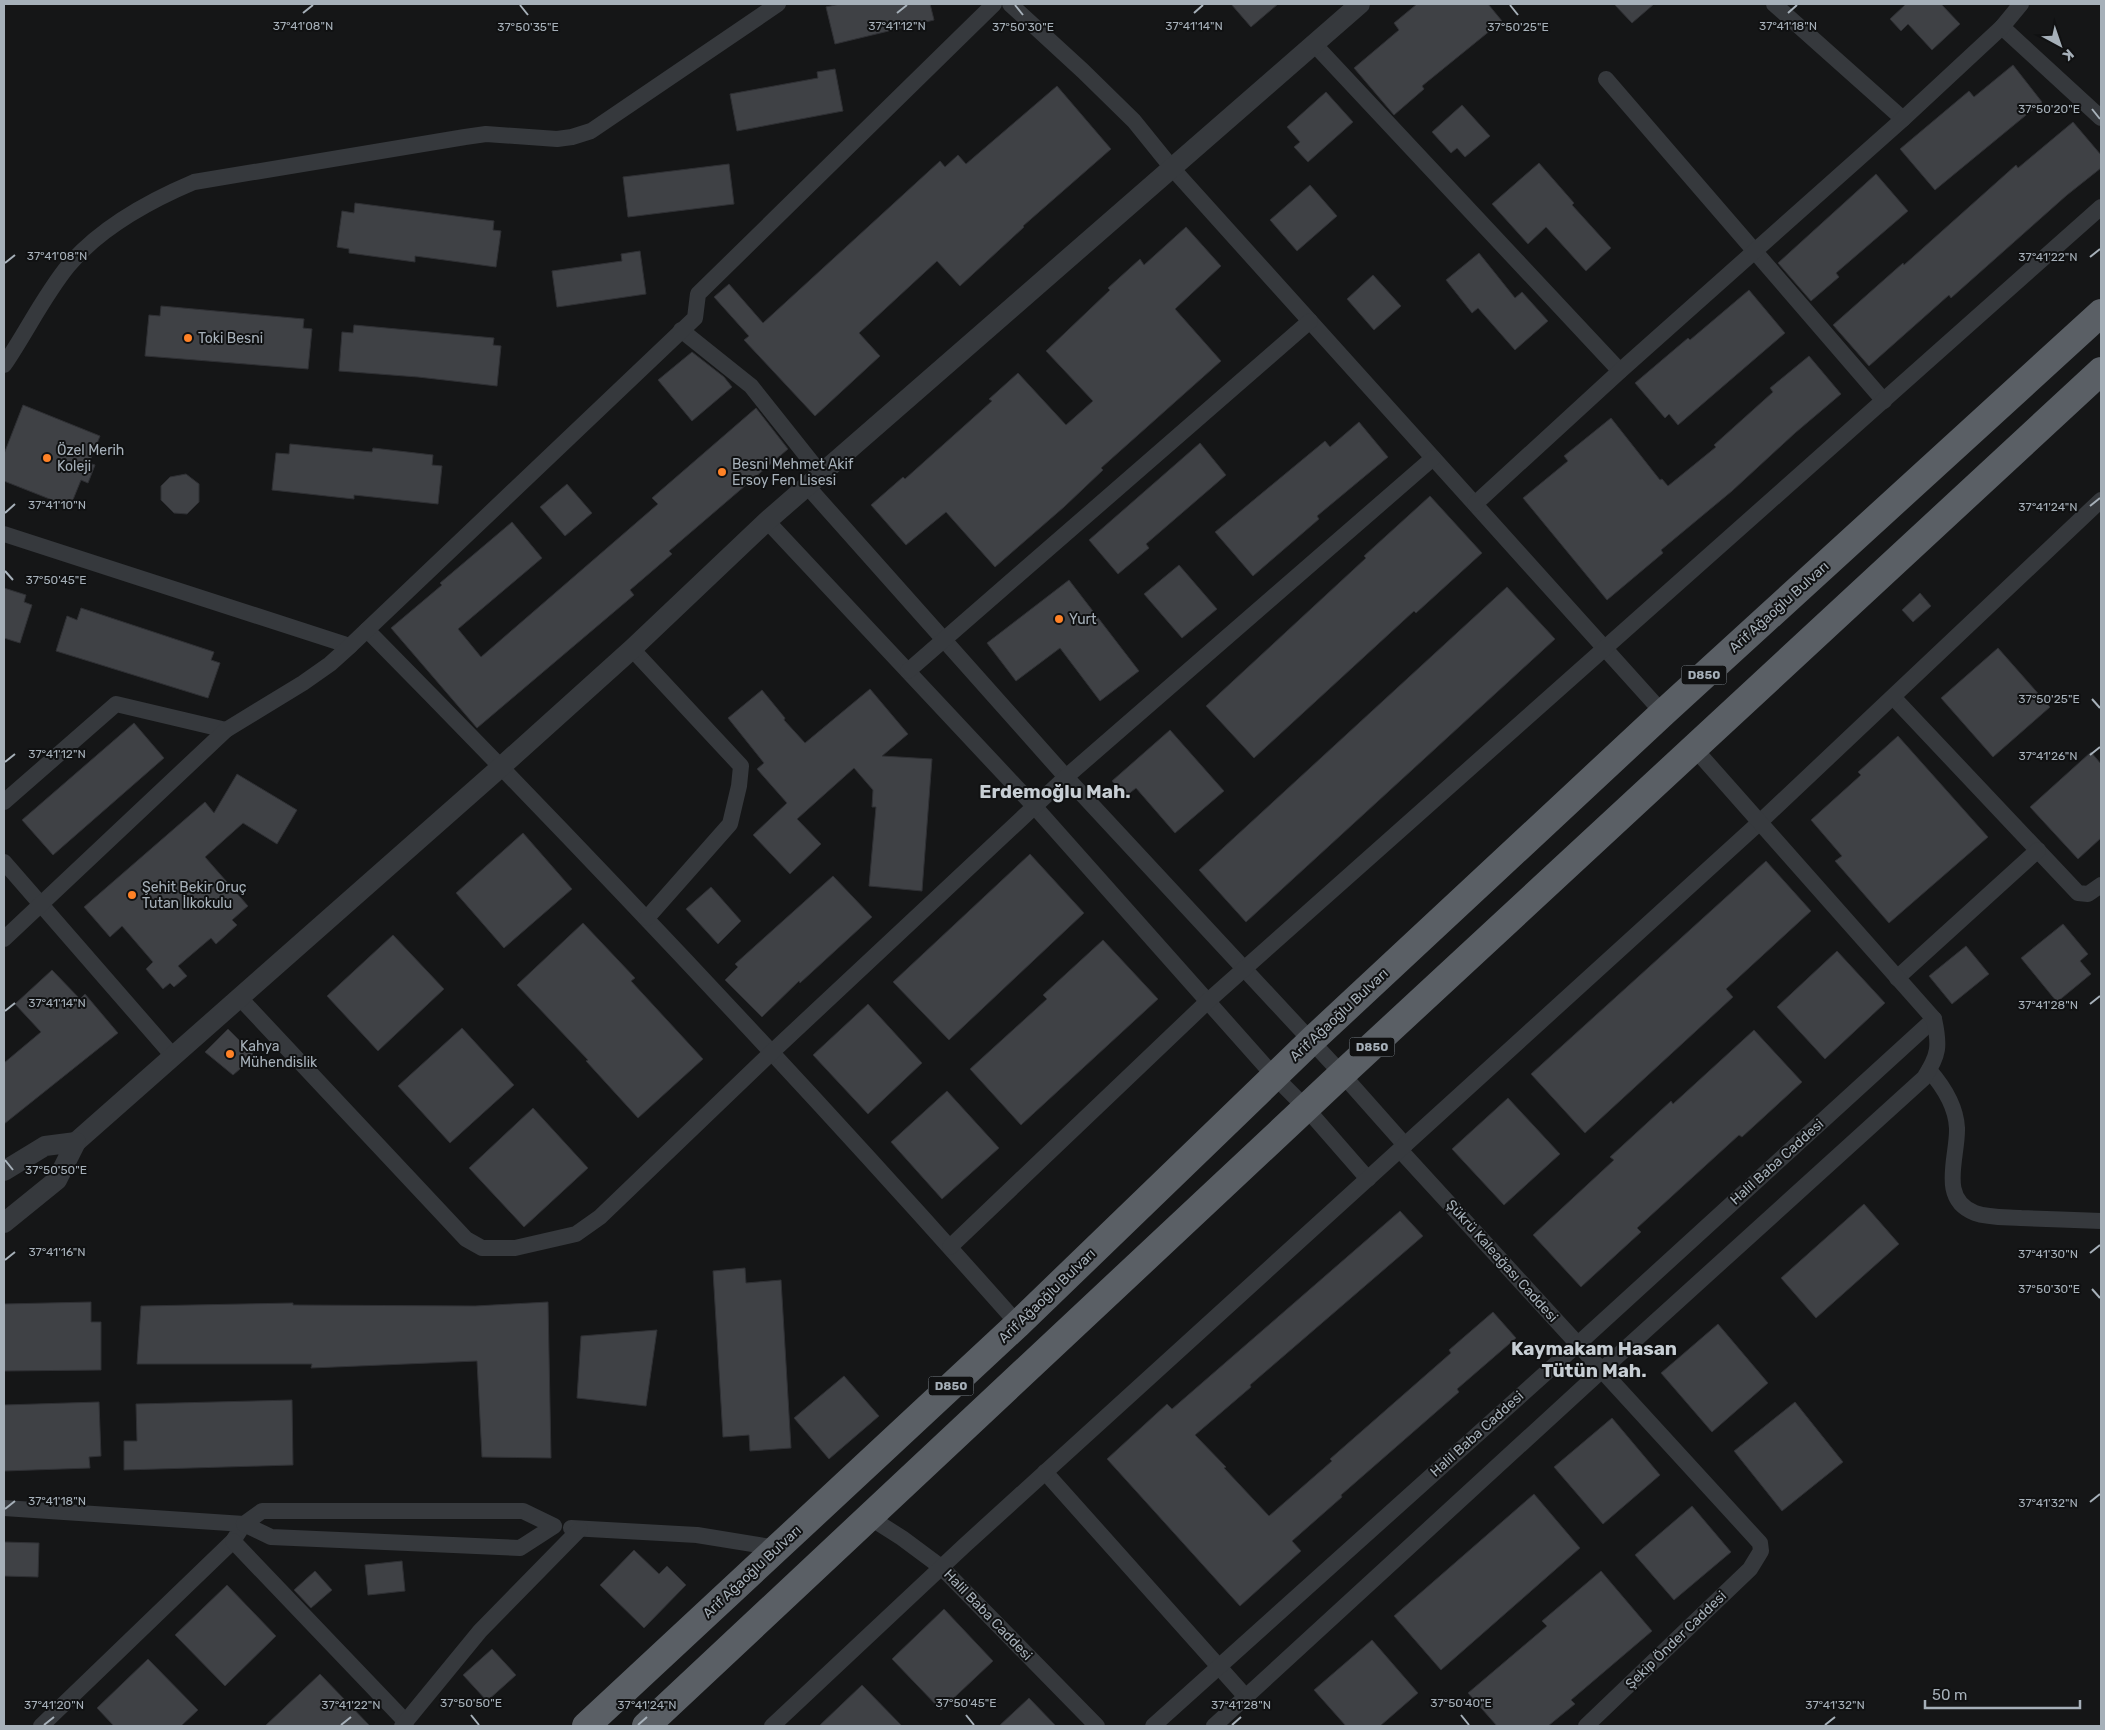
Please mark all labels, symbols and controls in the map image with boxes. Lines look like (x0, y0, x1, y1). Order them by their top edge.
text: 37°41'08"N (273, 19, 333, 33)
text: 37°41'12"N (868, 19, 926, 33)
text: 37°41'14"N (1165, 19, 1223, 33)
text: 37°41'18"N (1759, 19, 1817, 33)
text: 37°50'35"E (497, 20, 559, 34)
text: 37°50'30"E (992, 20, 1054, 34)
text: 37°50'25"E (1487, 20, 1549, 34)
north arrow (2035, 20, 2085, 70)
text: K (2058, 45, 2077, 65)
text: 37°50'20"E (2018, 102, 2080, 116)
text: 37°41'08"N (27, 249, 87, 263)
text: 37°41'22"N (2018, 250, 2078, 264)
place label: Toki Besni (198, 330, 263, 347)
marker: Toki Besni (182, 332, 194, 344)
place label: Özel Merih Koleji (57, 442, 124, 475)
marker: Özel Merih Koleji (41, 452, 53, 464)
place label: Besni Mehmet Akif Ersoy Fen Lisesi (732, 456, 854, 489)
marker: Besni Mehmet Akif Ersoy Fen Lisesi (716, 466, 728, 478)
text: 37°41'10"N (28, 498, 86, 512)
text: 37°41'24"N (2018, 500, 2078, 514)
street label: Arif Ağaoğlu Bulvarı (1726, 558, 1832, 656)
text: 37°50'45"E (25, 573, 87, 587)
place label: Yurt (1069, 611, 1097, 628)
marker: Yurt (1053, 613, 1065, 625)
road number: D850 (1682, 666, 1726, 684)
text: 37°50'25"E (2018, 692, 2080, 706)
text: 37°41'12"N (28, 747, 86, 761)
text: 37°41'26"N (2018, 749, 2078, 763)
district label: Erdemoğlu Mah. (979, 780, 1131, 803)
place label: Şehit Bekir Oruç Tutan İlkokulu (142, 879, 247, 912)
marker: Şehit Bekir Oruç Tutan İlkokulu (126, 889, 138, 901)
street label: Arif Ağaoğlu Bulvarı (1286, 965, 1392, 1065)
text: 37°41'14"N (28, 996, 86, 1010)
text: 37°41'28"N (2018, 998, 2078, 1012)
place label: Kahya Mühendislik (240, 1038, 318, 1071)
road number: D850 (1350, 1038, 1394, 1056)
marker: Kahya Mühendislik (224, 1048, 236, 1060)
street label: Halil Baba Caddesi (1727, 1116, 1827, 1208)
text: 37°50'50"E (25, 1163, 87, 1177)
street label: Şükrü Kaleağası Caddesi (1443, 1196, 1561, 1326)
text: 37°41'16"N (28, 1245, 86, 1259)
street label: Arif Ağaoğlu Bulvarı (995, 1245, 1099, 1347)
text: 37°41'30"N (2018, 1247, 2078, 1261)
text: 37°50'30"E (2018, 1282, 2080, 1296)
district label: Kaymakam Hasan Tütün Mah. (1511, 1337, 1677, 1382)
road number: D850 (928, 1376, 974, 1395)
street label: Halil Baba Caddesi (1427, 1388, 1527, 1480)
text: 37°41'18"N (28, 1494, 86, 1508)
text: 37°41'32"N (2018, 1496, 2078, 1510)
street label: Arif Ağaoğlu Bulvarı (699, 1522, 805, 1622)
street label: Halil Baba Caddesi (940, 1566, 1036, 1664)
street label: Şekip Önder Caddesi (1622, 1587, 1730, 1693)
scale bar (1925, 1678, 2080, 1710)
text: 50 m (1932, 1686, 1967, 1704)
text: 37°50'50"E (440, 1696, 502, 1710)
text: 37°50'45"E (935, 1696, 997, 1710)
text: 37°50'40"E (1430, 1696, 1492, 1710)
text: 37°41'20"N (24, 1698, 84, 1712)
text: 37°41'22"N (321, 1698, 381, 1712)
text: 37°41'24"N (617, 1698, 677, 1712)
text: 37°41'28"N (1211, 1698, 1271, 1712)
text: 37°41'32"N (1805, 1698, 1865, 1712)

